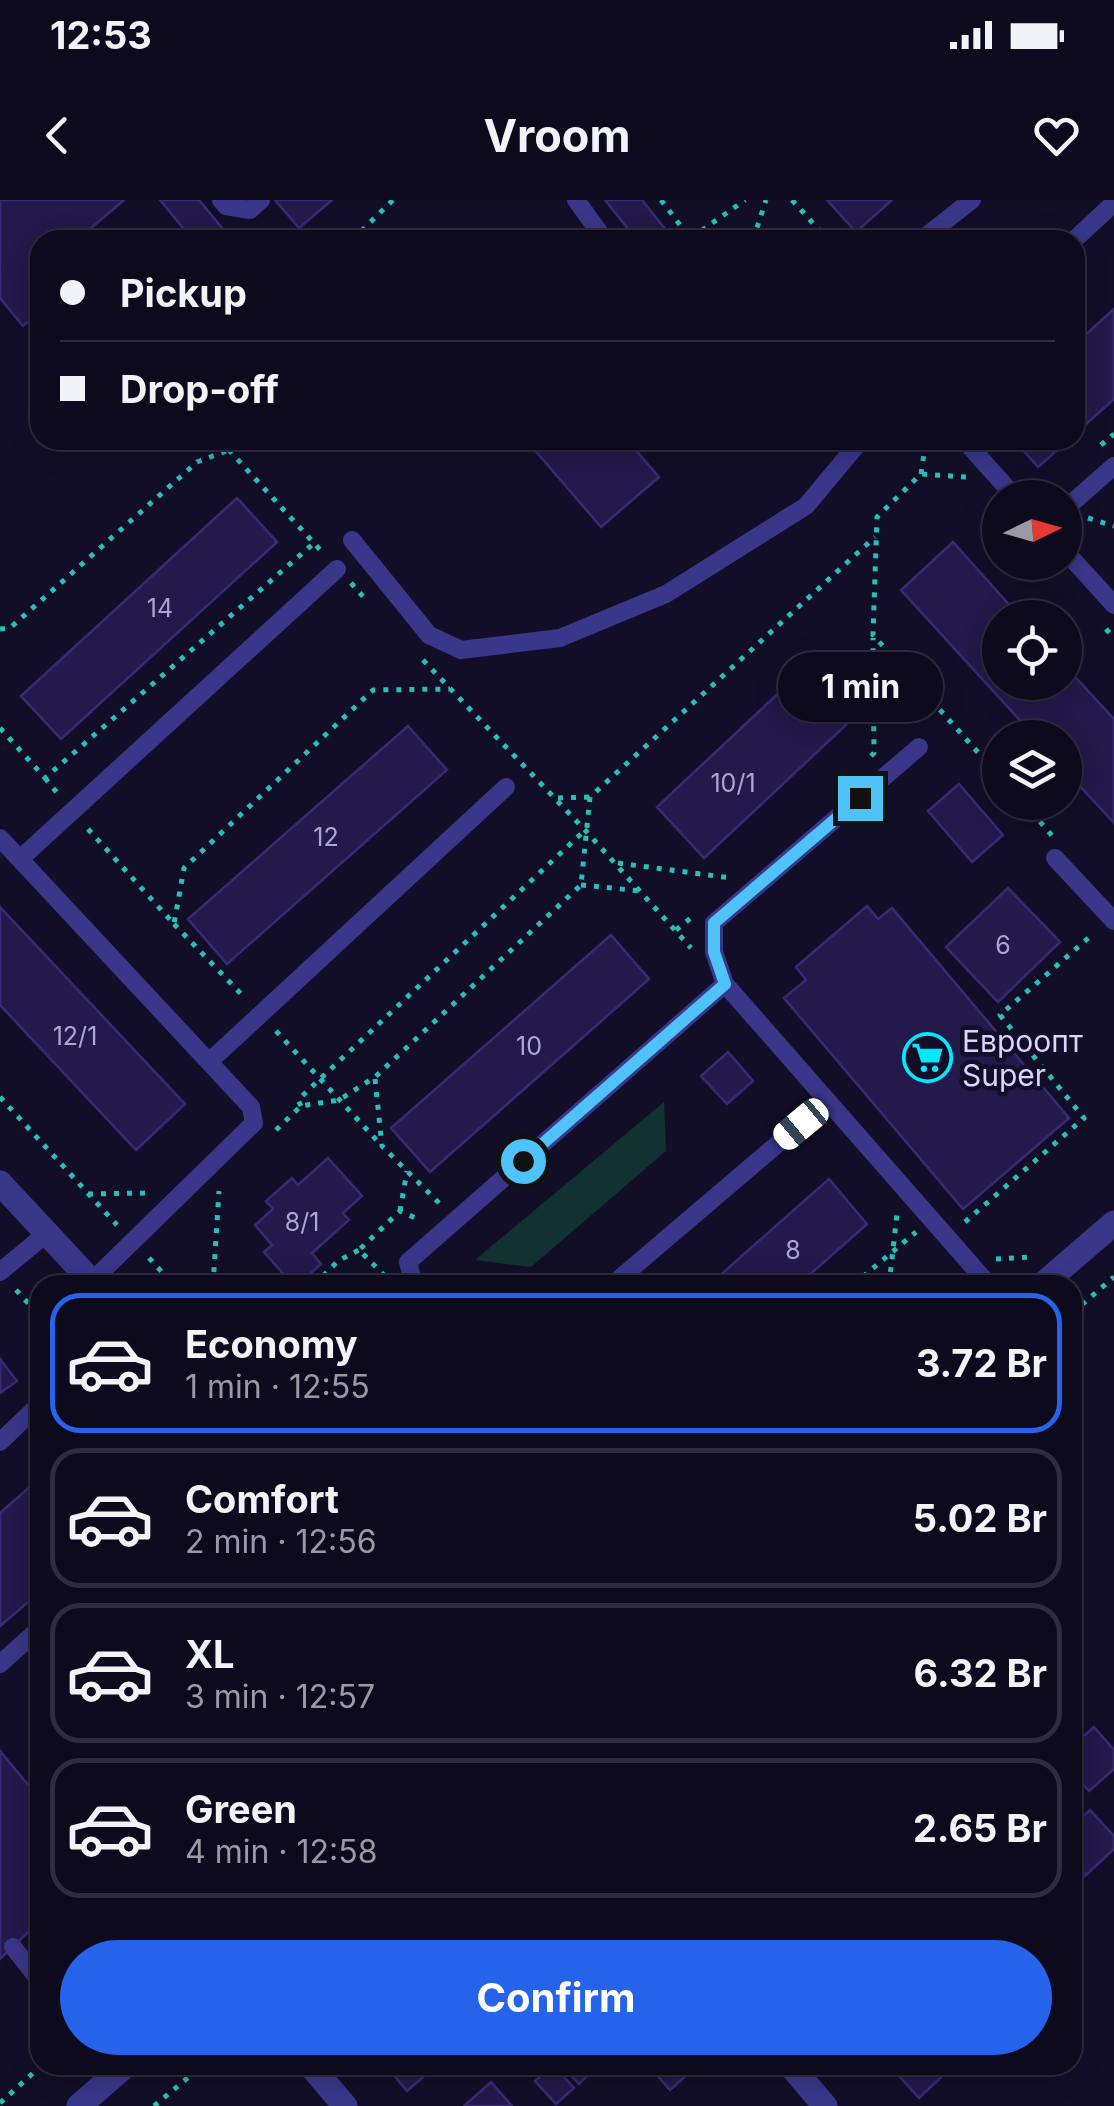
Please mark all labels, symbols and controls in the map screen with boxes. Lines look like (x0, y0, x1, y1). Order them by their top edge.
text: 12:53 (50, 12, 152, 58)
icon: back (30, 108, 85, 163)
text: Vroom (483, 108, 631, 163)
icon: heart (1029, 108, 1084, 163)
text: Pickup (120, 270, 247, 316)
text: Drop-off (120, 366, 279, 412)
north arrow (982, 480, 1082, 580)
map controls (982, 480, 1082, 820)
house number: 14 (147, 593, 173, 623)
button: locate (982, 600, 1082, 700)
callout: 1 min (778, 653, 942, 723)
text: 1 min (821, 667, 900, 706)
button: layers (982, 720, 1082, 820)
house number: 10/1 (710, 768, 756, 798)
route end (838, 776, 883, 821)
house number: 12 (313, 822, 339, 852)
house number: 6 (995, 930, 1011, 960)
house number: 12/1 (53, 1021, 97, 1051)
place label: Евроопт Super (962, 1023, 1083, 1093)
house number: 10 (516, 1031, 542, 1061)
supermarket icon: Евроопт Super (901, 1032, 953, 1084)
car (768, 1093, 834, 1155)
route start (501, 1139, 546, 1184)
house number: 8/1 (285, 1207, 319, 1237)
house number: 8 (785, 1235, 801, 1265)
icon: car (65, 1318, 155, 1408)
text: Economy (185, 1321, 358, 1367)
text: 3.72 Br (916, 1340, 1047, 1386)
text: 1 min · 12:55 (185, 1367, 370, 1406)
icon: car (65, 1473, 155, 1563)
text: Comfort (185, 1476, 339, 1522)
text: 5.02 Br (913, 1495, 1047, 1541)
text: 2 min · 12:56 (185, 1522, 376, 1561)
icon: car (65, 1628, 155, 1718)
text: XL (185, 1631, 235, 1677)
text: 6.32 Br (914, 1650, 1047, 1696)
text: 3 min · 12:57 (185, 1677, 375, 1716)
icon: car (65, 1783, 155, 1873)
text: Green (185, 1786, 297, 1832)
text: 2.65 Br (913, 1805, 1047, 1851)
text: 4 min · 12:58 (185, 1832, 378, 1871)
button: Confirm (60, 1940, 1052, 2055)

